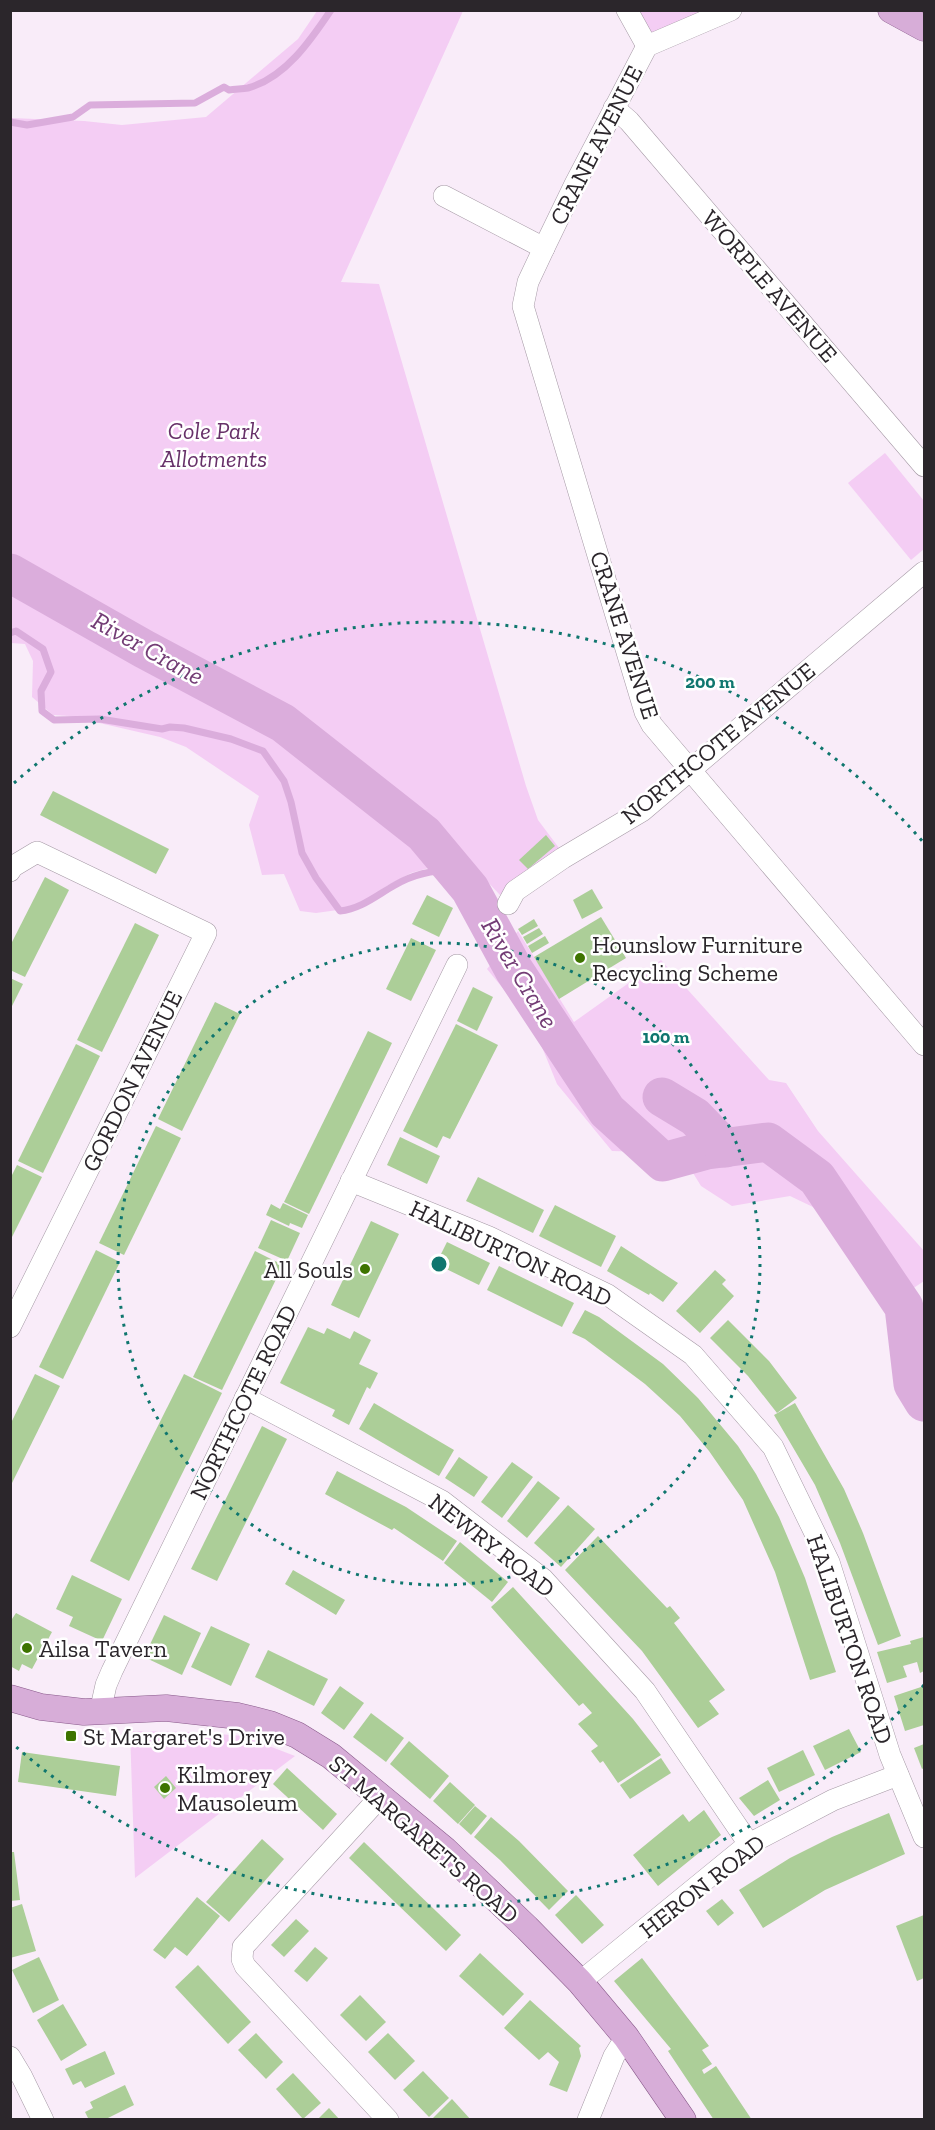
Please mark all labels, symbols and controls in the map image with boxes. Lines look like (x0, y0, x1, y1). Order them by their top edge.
street label: CRANE AVENUE (543, 60, 649, 230)
street label: WORPLE AVENUE (696, 204, 844, 368)
park label: Cole Park Allotments (160, 416, 267, 473)
street label: CRANE AVENUE (584, 547, 666, 723)
water label: River Crane (86, 604, 210, 692)
street label: NORTHCOTE AVENUE (615, 656, 821, 830)
text: 200 m (685, 671, 735, 693)
water label: River Crane (475, 912, 565, 1034)
place label: Hounslow Furniture Recycling Scheme (592, 930, 802, 987)
marker: Hounslow Furniture Recycling Scheme (573, 951, 587, 965)
street label: GORDON AVENUE (76, 986, 188, 1176)
text: 100 m (642, 1026, 690, 1048)
street label: HALIBURTON ROAD (405, 1193, 617, 1313)
centre of rings (429, 1254, 449, 1274)
place label: All Souls (264, 1255, 353, 1284)
marker: All Souls (358, 1262, 372, 1276)
street label: NORTHCOTE ROAD (183, 1300, 303, 1504)
street label: NEWRY ROAD (423, 1487, 561, 1603)
street label: HALIBURTON ROAD (801, 1530, 899, 1748)
place label: Ailsa Tavern (39, 1634, 167, 1663)
marker: Ailsa Tavern (20, 1641, 34, 1655)
place label: St Margaret's Drive (83, 1722, 285, 1751)
marker: St Margaret's Drive (64, 1729, 78, 1743)
street label: ST MARGARETS ROAD (323, 1749, 525, 1929)
place label: Kilmorey Mausoleum (177, 1760, 298, 1817)
marker: Kilmorey Mausoleum (158, 1781, 172, 1795)
street label: HERON ROAD (634, 1828, 770, 1944)

